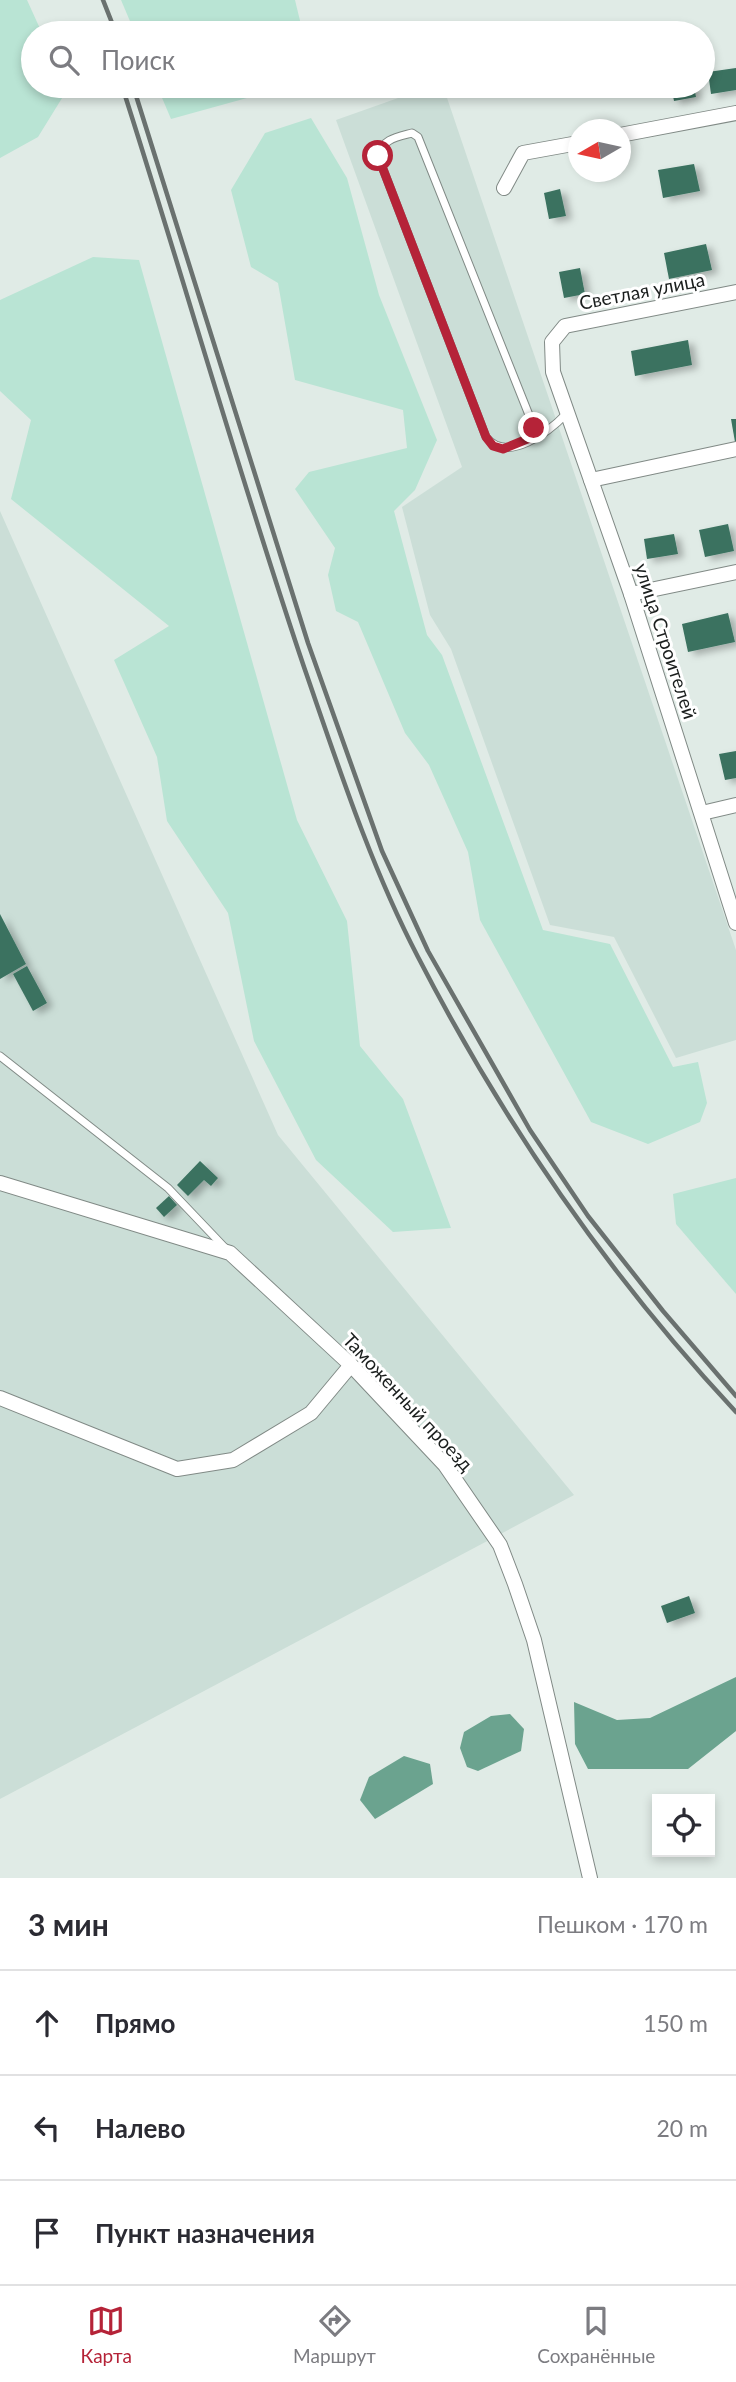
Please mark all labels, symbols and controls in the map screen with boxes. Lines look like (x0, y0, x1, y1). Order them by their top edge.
search box (21, 21, 715, 98)
icon: search (45, 41, 83, 79)
text: Поиск (101, 44, 175, 76)
north arrow (568, 119, 631, 182)
route start (362, 140, 393, 171)
street label: Светлая улица (577, 267, 707, 314)
route end (518, 412, 549, 443)
street label: улица Строителей (630, 560, 702, 722)
street label: Таможенный проезд (339, 1328, 478, 1476)
map controls (652, 1794, 715, 1857)
button: locate (652, 1794, 715, 1857)
text: 3 мин (28, 1906, 109, 1942)
text: Пешком · 170 m (537, 1910, 708, 1938)
icon: ahead (28, 2004, 66, 2042)
text: Прямо (95, 2007, 176, 2039)
text: 150 m (643, 2009, 708, 2037)
icon: left (28, 2109, 66, 2147)
text: Налево (95, 2112, 185, 2144)
text: 20 m (657, 2114, 708, 2142)
icon: arrive (28, 2214, 66, 2252)
text: Пункт назначения (95, 2217, 315, 2249)
tab: Карта (81, 2302, 132, 2367)
tab: Маршрут (293, 2302, 376, 2367)
tab: Сохранённые (537, 2302, 655, 2367)

